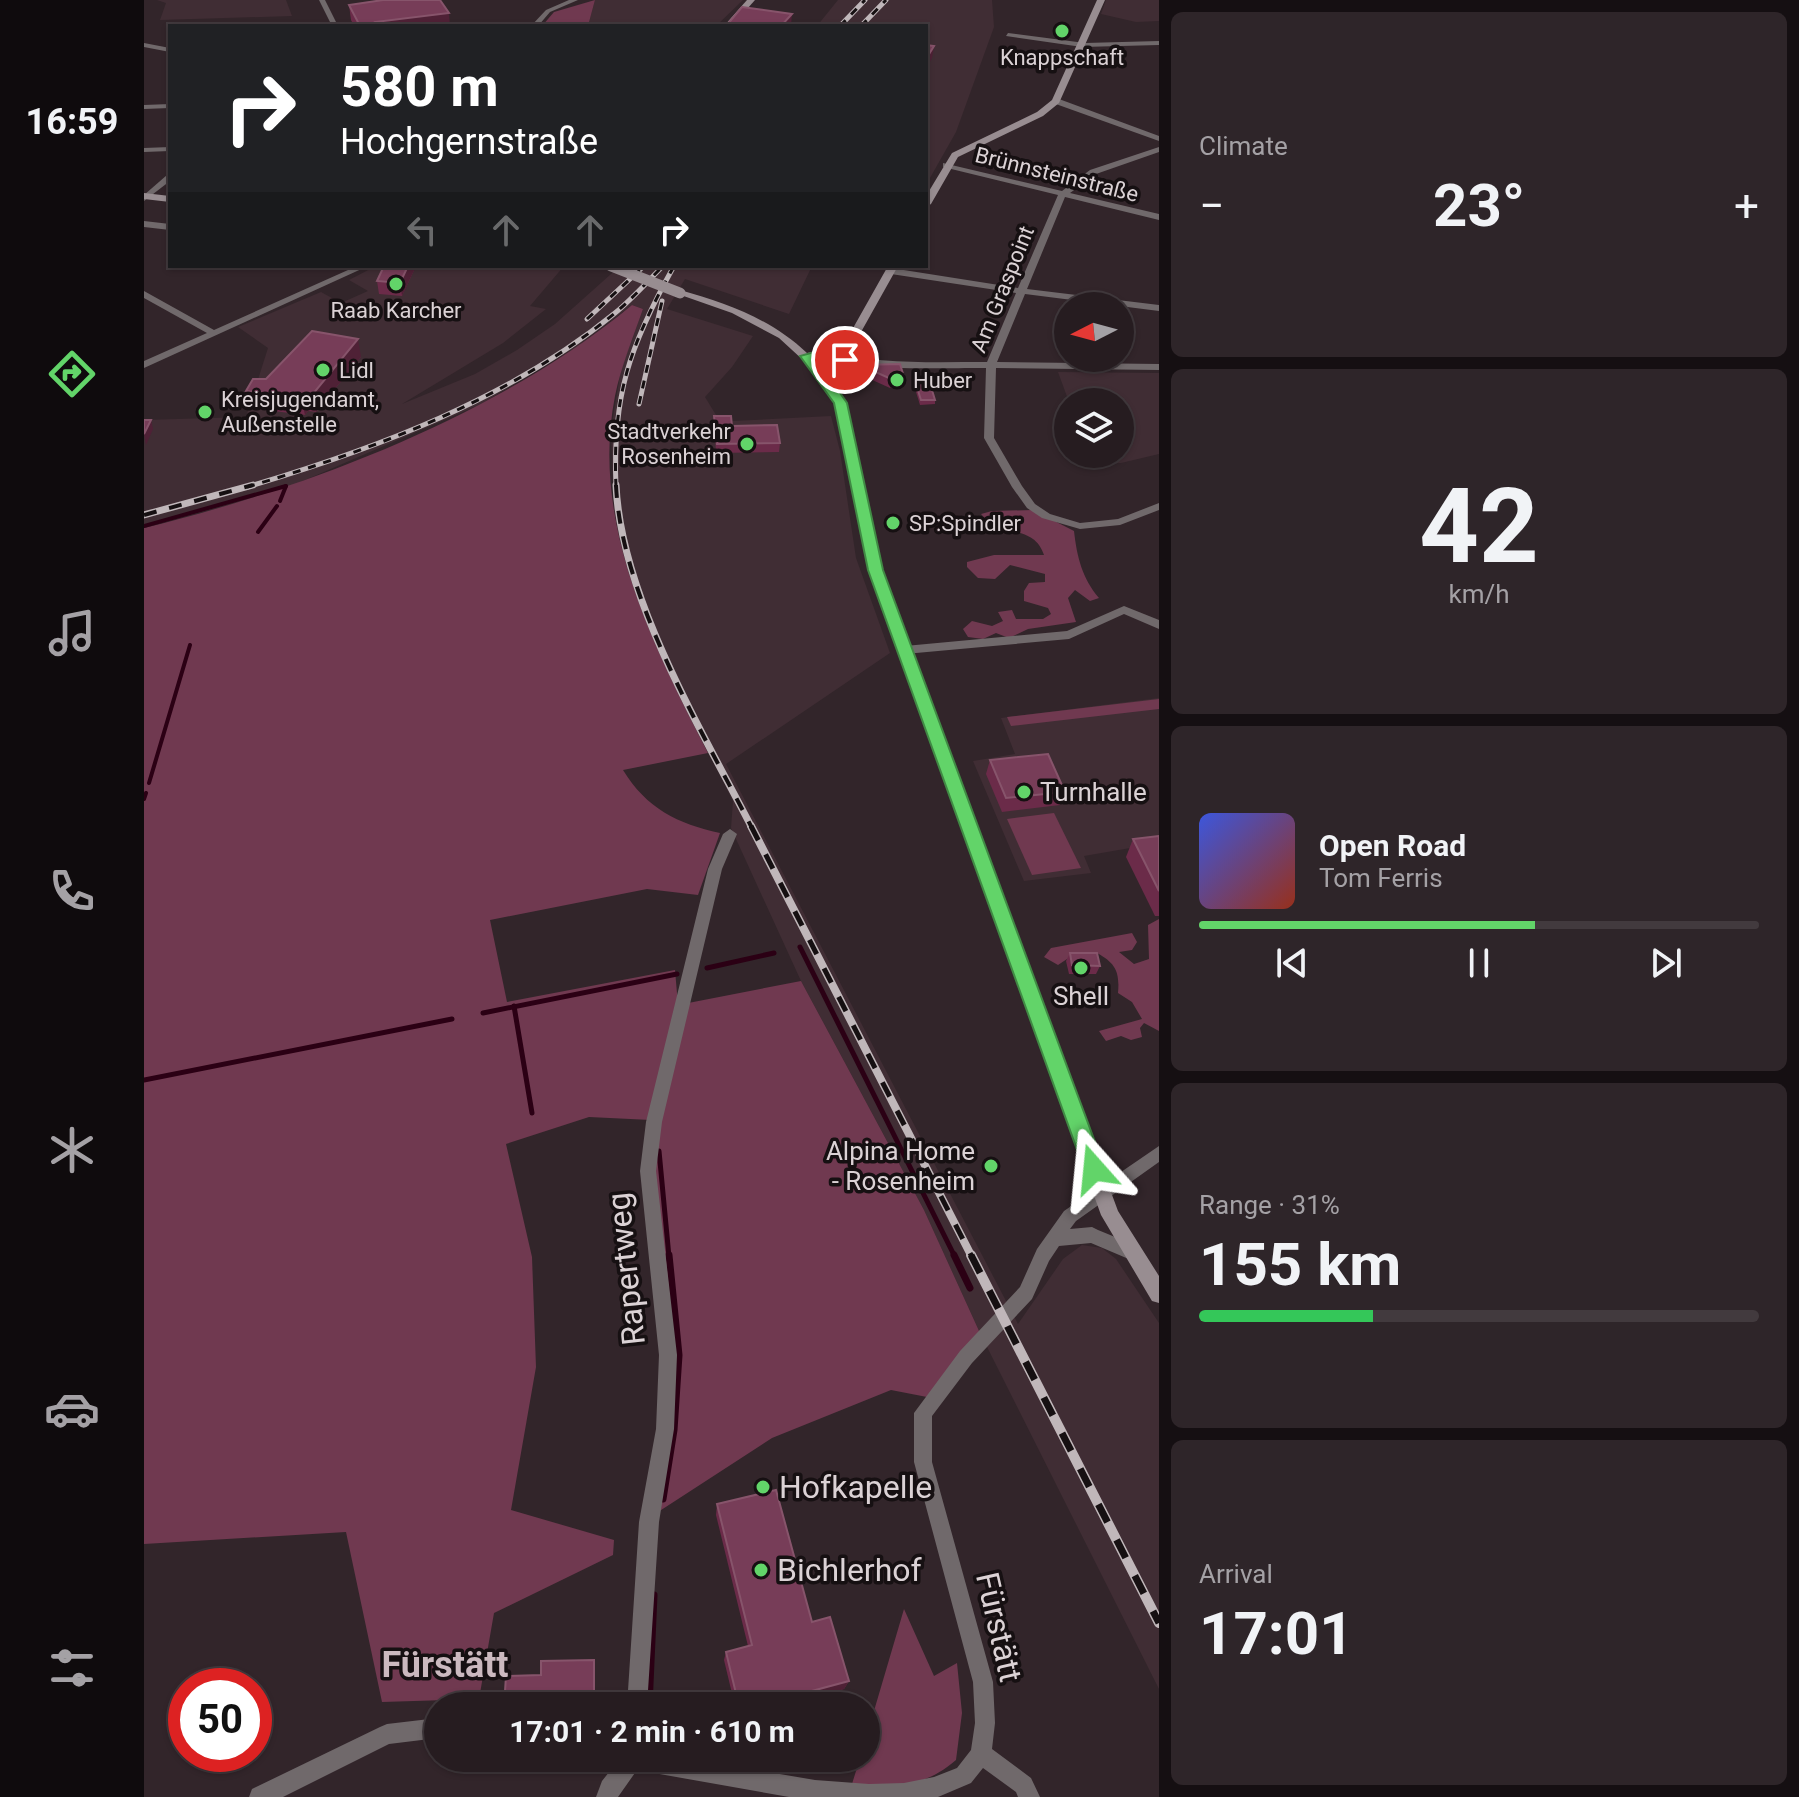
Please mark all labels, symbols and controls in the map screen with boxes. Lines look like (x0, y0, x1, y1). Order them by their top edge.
marker: Knappschaft (1053, 22, 1071, 40)
place label: Knappschaft (1000, 45, 1124, 70)
text: 580 m (340, 54, 499, 120)
icon: right (208, 56, 312, 160)
text: 16:59 (26, 101, 118, 143)
text: Hochgernstraße (340, 121, 598, 163)
text: Climate (1199, 131, 1288, 161)
street label: Brünnsteinstraße (973, 142, 1141, 207)
text: 23° (1433, 170, 1525, 241)
text: − (1199, 180, 1224, 232)
text: + (1734, 180, 1759, 232)
icon: left (400, 208, 444, 252)
icon: ahead (484, 208, 528, 252)
icon: ahead (568, 208, 612, 252)
icon: right (652, 208, 696, 252)
street label: Am Graspoint (966, 222, 1039, 356)
marker: Raab Karcher (387, 275, 405, 293)
north arrow (1054, 292, 1134, 372)
map controls (1054, 292, 1134, 468)
place label: Raab Karcher (330, 298, 462, 323)
pin (811, 326, 879, 394)
icon: arrive (823, 338, 867, 382)
icon: directions (44, 346, 100, 402)
place label: Lidl (339, 358, 374, 383)
marker: Lidl (314, 361, 332, 379)
place label: Huber (913, 368, 973, 393)
marker: Huber (888, 371, 906, 389)
place label: Kreisjugendamt, Außenstelle (221, 387, 379, 437)
button: layers (1054, 388, 1134, 468)
marker: Kreisjugendamt, Außenstelle (196, 403, 214, 421)
place label: Stadtverkehr Rosenheim (607, 419, 732, 469)
marker: Stadtverkehr Rosenheim (738, 435, 756, 453)
text: 42 (1419, 466, 1539, 587)
place label: SP:Spindler (909, 511, 1022, 536)
marker: SP:Spindler (884, 514, 902, 532)
text: km/h (1448, 579, 1510, 609)
icon: music (44, 605, 100, 661)
place label: Turnhalle (1040, 777, 1147, 807)
marker: Turnhalle (1015, 783, 1033, 801)
text: Open Road (1319, 828, 1466, 863)
icon: phone (44, 863, 100, 919)
text: Tom Ferris (1319, 863, 1443, 893)
icon: previous (1270, 941, 1314, 985)
icon: pause (1457, 941, 1501, 985)
icon: next (1644, 941, 1688, 985)
marker: Shell (1072, 959, 1090, 977)
place label: Shell (1053, 981, 1109, 1011)
icon: climate (44, 1122, 100, 1178)
position arrow (1052, 1127, 1136, 1211)
place label: Alpina Home - Rosenheim (826, 1136, 975, 1196)
marker: Alpina Home - Rosenheim (982, 1157, 1000, 1175)
text: Range · 31% (1199, 1190, 1340, 1220)
street label: Rapertweg (599, 1191, 653, 1347)
text: 155 km (1199, 1229, 1401, 1300)
icon: car (44, 1381, 100, 1437)
place label: Hofkapelle (779, 1468, 932, 1506)
marker: Hofkapelle (754, 1478, 772, 1496)
place label: Bichlerhof (777, 1551, 923, 1589)
text: Arrival (1199, 1559, 1273, 1589)
marker: Bichlerhof (752, 1561, 770, 1579)
street label: Fürstätt (968, 1569, 1030, 1685)
text: 17:01 (1199, 1598, 1354, 1669)
icon: filters (44, 1640, 100, 1696)
district label: Fürstätt (381, 1644, 509, 1686)
speed limit sign: 50 (168, 1668, 272, 1772)
text: 17:01 · 2 min · 610 m (509, 1714, 795, 1749)

